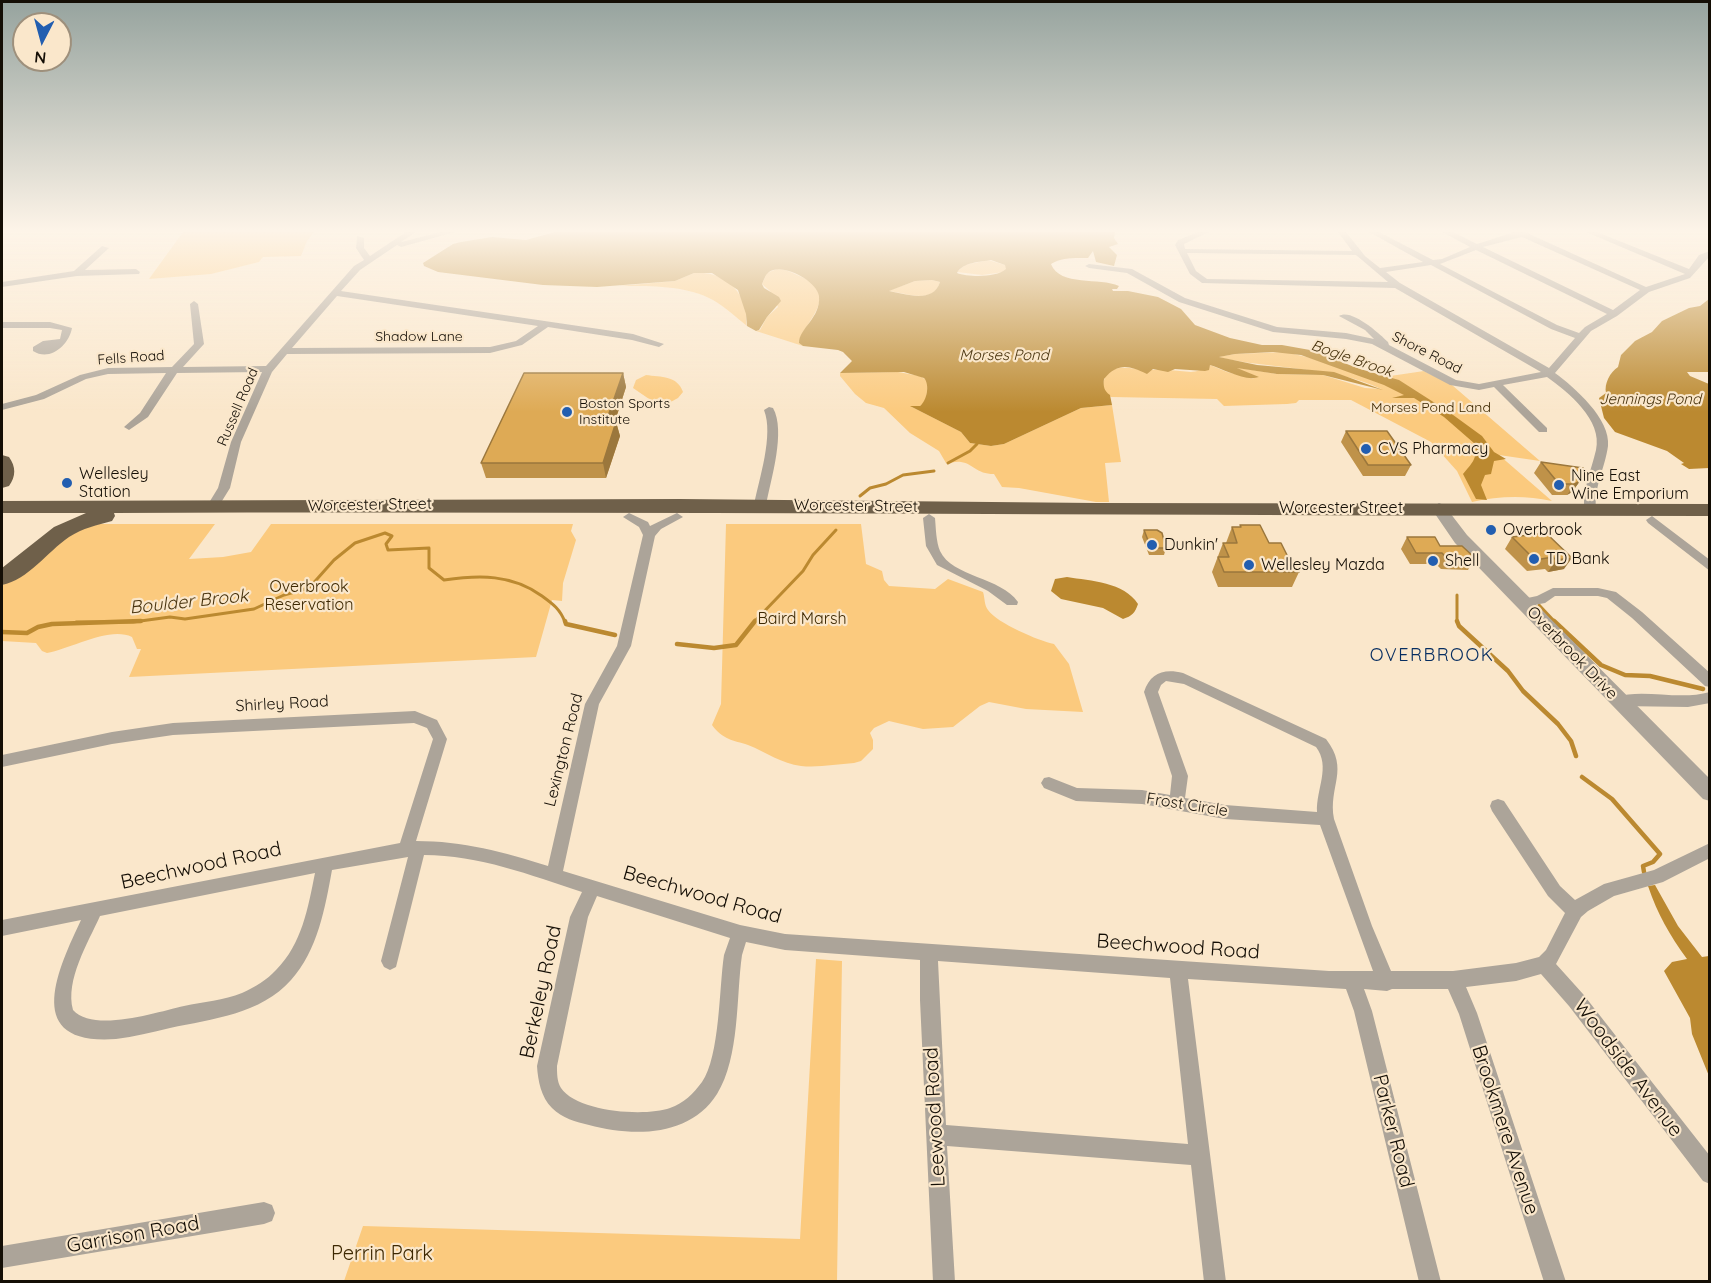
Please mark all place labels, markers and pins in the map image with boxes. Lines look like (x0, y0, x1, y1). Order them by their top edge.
place label: Boston Sports Institute (579, 396, 670, 428)
marker: Boston Sports Institute (560, 405, 574, 419)
place label: CVS Pharmacy (1378, 439, 1488, 459)
marker: CVS Pharmacy (1359, 442, 1373, 456)
place label: Wellesley Station (79, 464, 149, 502)
place label: Nine East Wine Emporium (1571, 466, 1689, 504)
marker: Wellesley Station (60, 476, 74, 490)
marker: Nine East Wine Emporium (1552, 478, 1566, 492)
place label: Overbrook (1503, 520, 1582, 540)
marker: Overbrook (1484, 523, 1498, 537)
place label: Dunkin' (1164, 535, 1218, 555)
marker: Dunkin' (1145, 538, 1159, 552)
place label: TD Bank (1546, 549, 1609, 569)
place label: Shell (1445, 551, 1479, 571)
marker: TD Bank (1527, 552, 1541, 566)
marker: Shell (1426, 554, 1440, 568)
place label: Wellesley Mazda (1261, 555, 1385, 575)
marker: Wellesley Mazda (1242, 558, 1256, 572)

